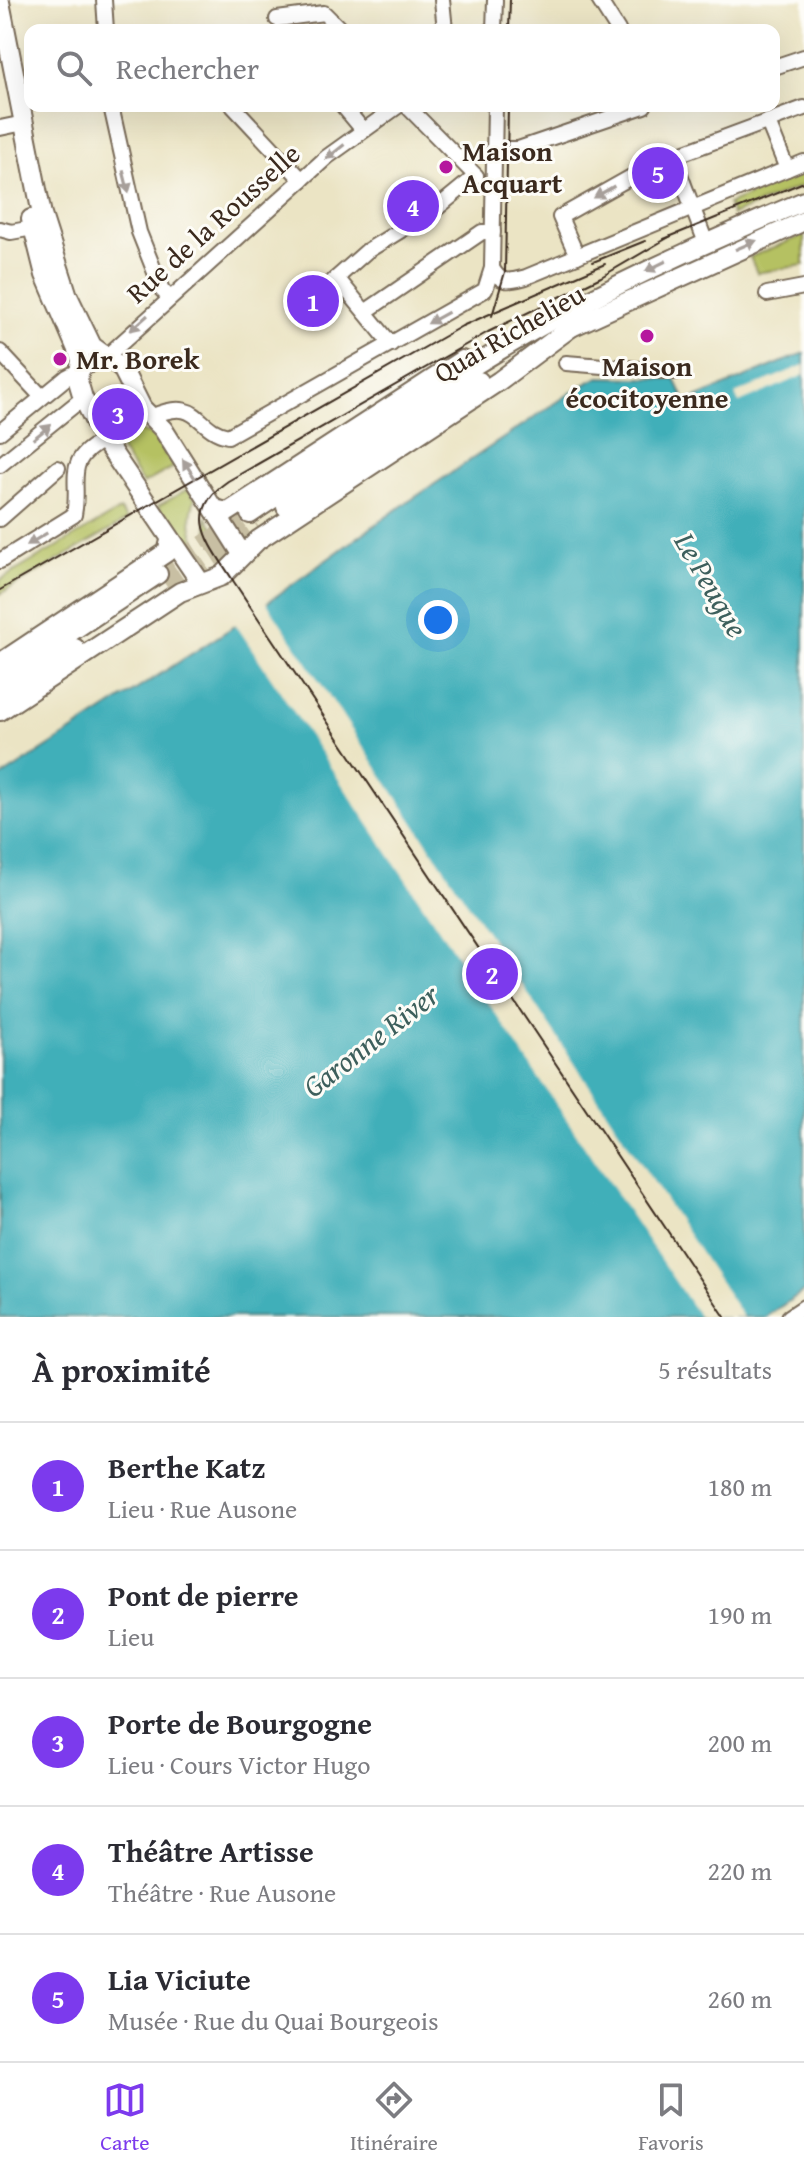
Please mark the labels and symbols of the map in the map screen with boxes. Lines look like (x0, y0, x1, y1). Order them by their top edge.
place label: Maison Acquart (462, 130, 563, 203)
street label: Rue de la Rousselle (117, 133, 309, 312)
one-way arrow (325, 143, 345, 159)
pin: 5 (632, 143, 684, 203)
marker: Maison Acquart (437, 158, 455, 176)
one-way arrow (121, 170, 133, 195)
pin: 4 (387, 176, 439, 236)
one-way arrow (593, 185, 615, 199)
one-way arrow (735, 239, 758, 252)
one-way arrow (644, 259, 667, 273)
pin: 1 (287, 271, 339, 331)
street label: Quai Richelieu (426, 273, 592, 392)
one-way arrow (427, 311, 449, 325)
one-way arrow (130, 314, 149, 332)
marker: Maison écocitoyenne (638, 327, 656, 345)
place label: Mr. Borek (76, 338, 200, 379)
place label: Maison écocitoyenne (565, 345, 729, 418)
marker: Mr. Borek (51, 350, 69, 368)
pin: 3 (92, 384, 144, 444)
one-way arrow (32, 424, 52, 441)
one-way arrow (182, 458, 197, 479)
water label: Le Peugue (664, 523, 760, 645)
one-way arrow (26, 532, 48, 546)
your location (418, 600, 458, 640)
pin: 2 (466, 944, 518, 1004)
water label: Garonne River (293, 972, 449, 1108)

